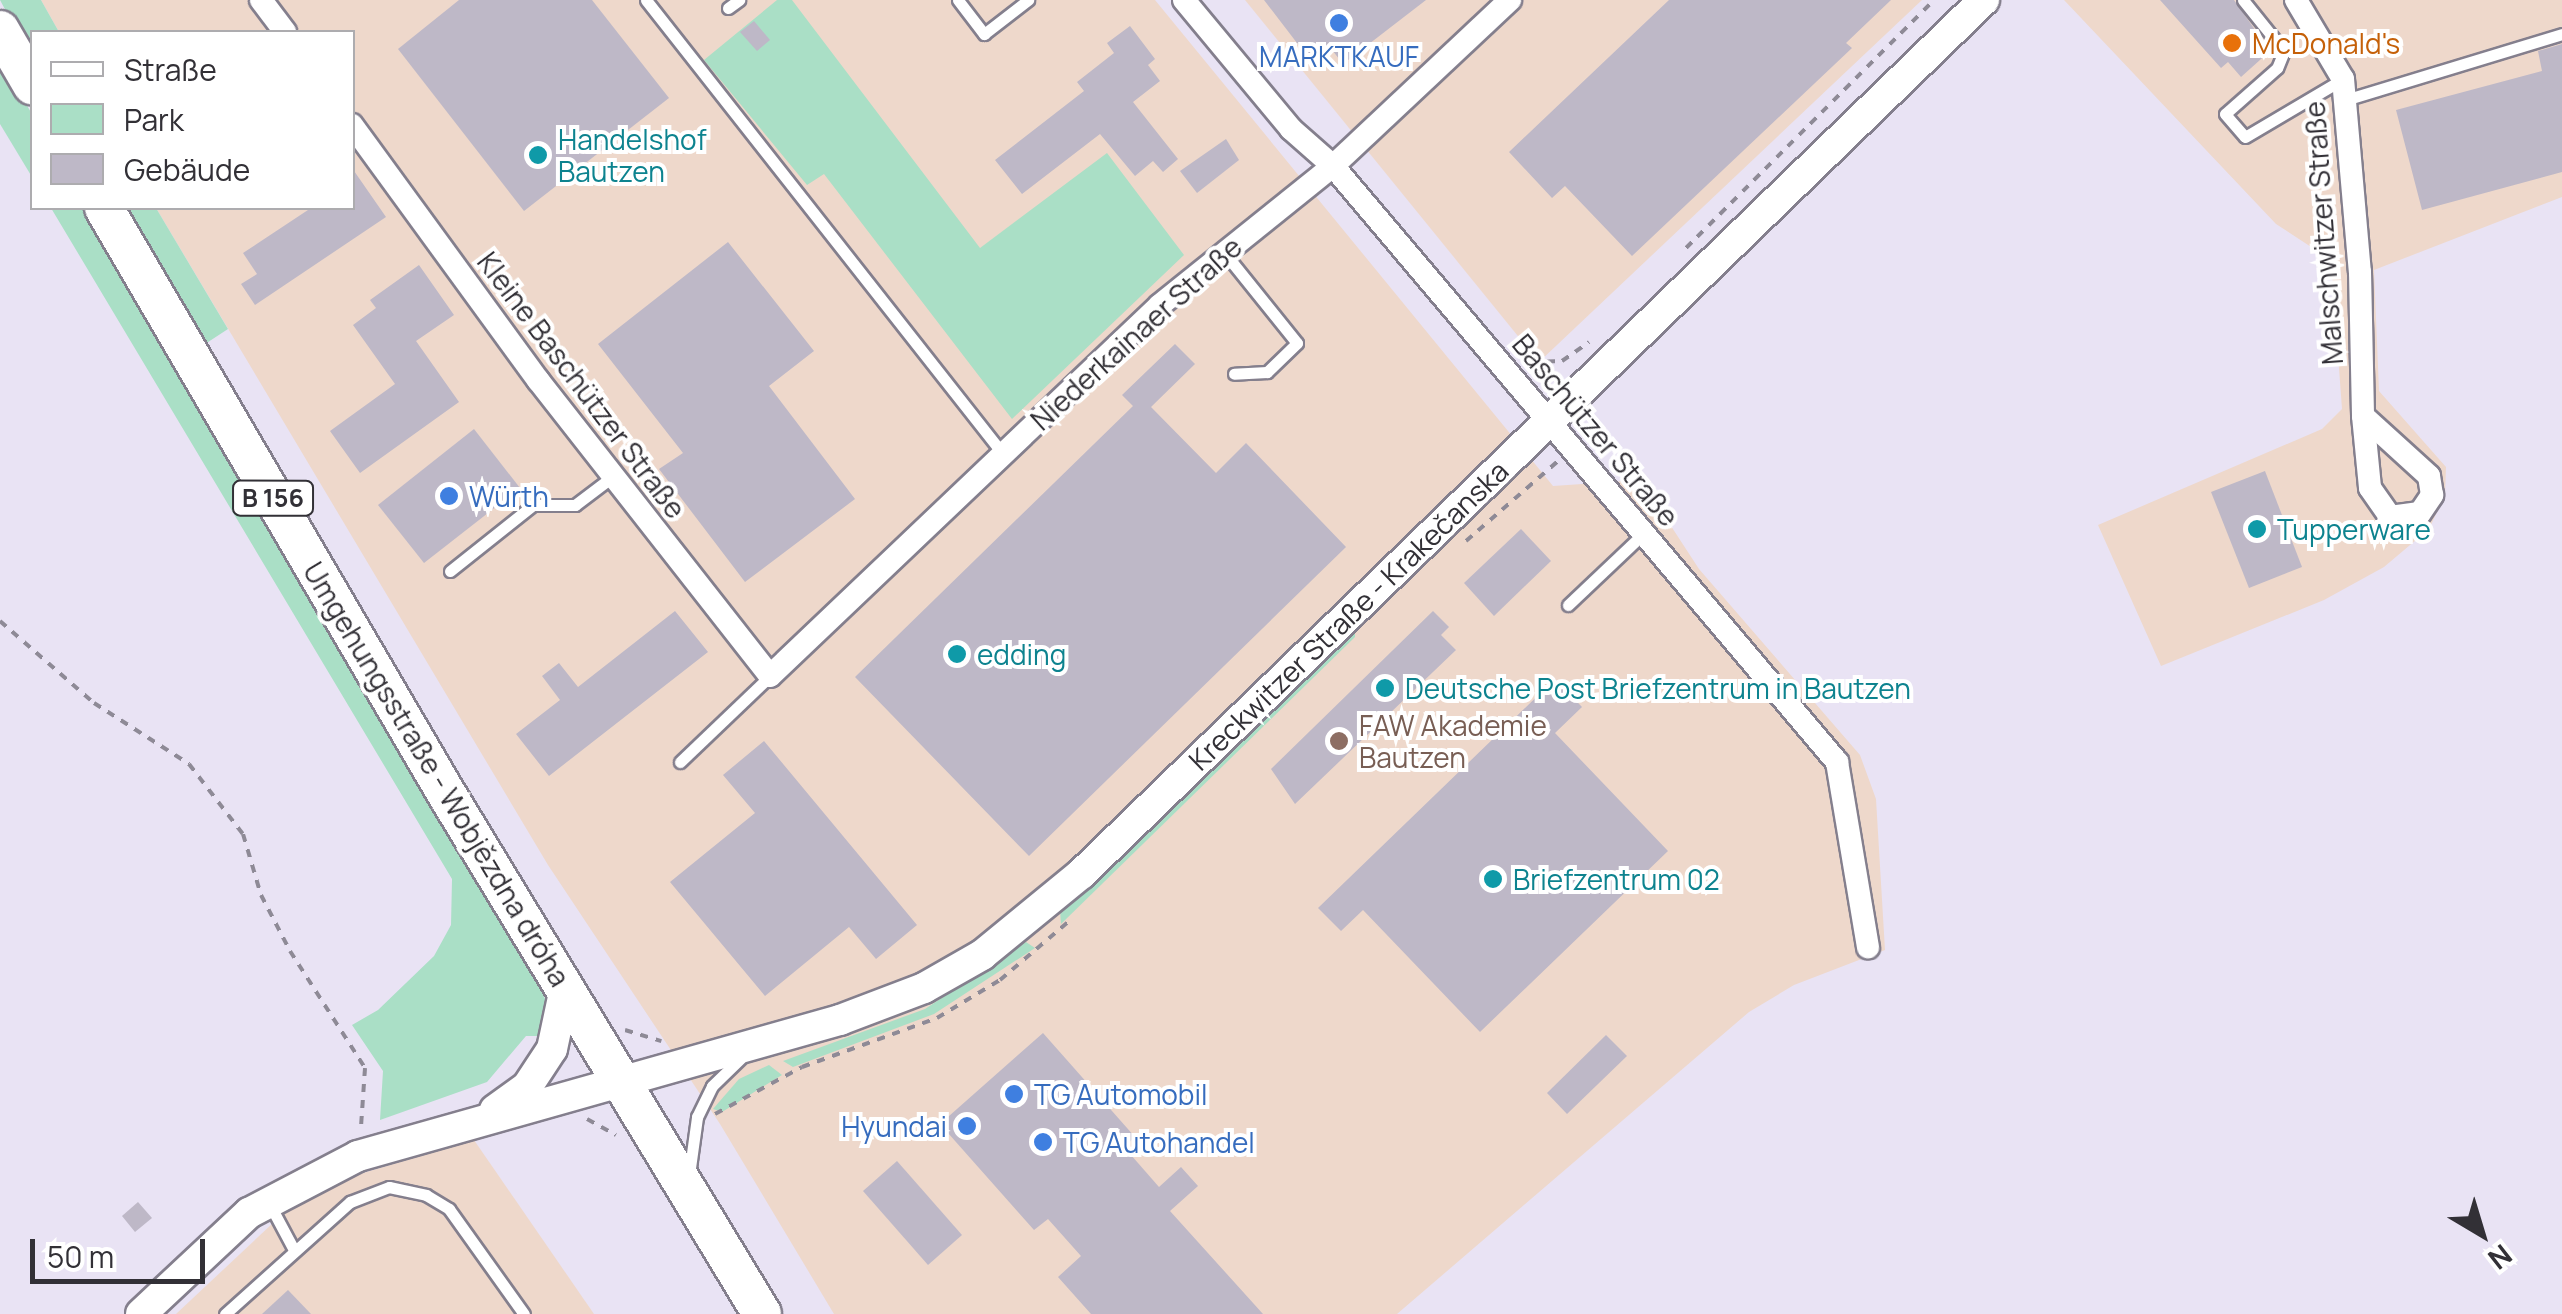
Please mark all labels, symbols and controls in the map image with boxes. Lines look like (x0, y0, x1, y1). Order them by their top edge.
marker: MARKTKAUF (1328, 12, 1350, 34)
place label: McDonald's (2252, 26, 2400, 60)
legend (30, 30, 355, 210)
marker: McDonald's (2221, 32, 2243, 54)
place label: MARKTKAUF (1259, 39, 1419, 73)
text: Straße (124, 49, 217, 90)
text: Park (124, 99, 184, 140)
street label: Malschwitzer Straße (2297, 100, 2349, 366)
place label: Handelshof Bautzen (558, 122, 707, 188)
marker: Handelshof Bautzen (527, 144, 549, 166)
text: Gebäude (124, 149, 250, 190)
street label: Niederkainaer Straße (1024, 230, 1248, 436)
street label: Kleine Baschützer Straße (471, 245, 693, 525)
street label: Baschützer Straße (1506, 327, 1686, 533)
street label: Kreckwitzer Straße - Krakečanska (1182, 453, 1514, 777)
road number: B 156 (230, 478, 316, 518)
place label: Würth (469, 479, 549, 513)
marker: Würth (438, 485, 460, 507)
place label: Tupperware (2277, 512, 2431, 546)
marker: Tupperware (2246, 518, 2268, 540)
street label: Umgehungsstraße - Wobjězdna dróha (297, 556, 577, 992)
place label: edding (977, 637, 1066, 671)
marker: edding (946, 643, 968, 665)
place label: Deutsche Post Briefzentrum in Bautzen (1405, 671, 1911, 705)
marker: Deutsche Post Briefzentrum in Bautzen (1374, 677, 1396, 699)
place label: FAW Akademie Bautzen (1359, 708, 1547, 774)
marker: FAW Akademie Bautzen (1328, 730, 1350, 752)
place label: Briefzentrum 02 (1513, 862, 1720, 896)
marker: Briefzentrum 02 (1482, 868, 1504, 890)
place label: TG Automobil (1034, 1077, 1207, 1111)
marker: TG Automobil (1003, 1083, 1025, 1105)
place label: Hyundai (841, 1109, 947, 1143)
marker: Hyundai (956, 1115, 978, 1137)
place label: TG Autohandel (1063, 1125, 1255, 1159)
marker: TG Autohandel (1032, 1131, 1054, 1153)
north arrow (2432, 1184, 2532, 1284)
scale bar (35, 1219, 210, 1281)
text: 50 m (47, 1236, 114, 1277)
text: N (2481, 1236, 2520, 1279)

